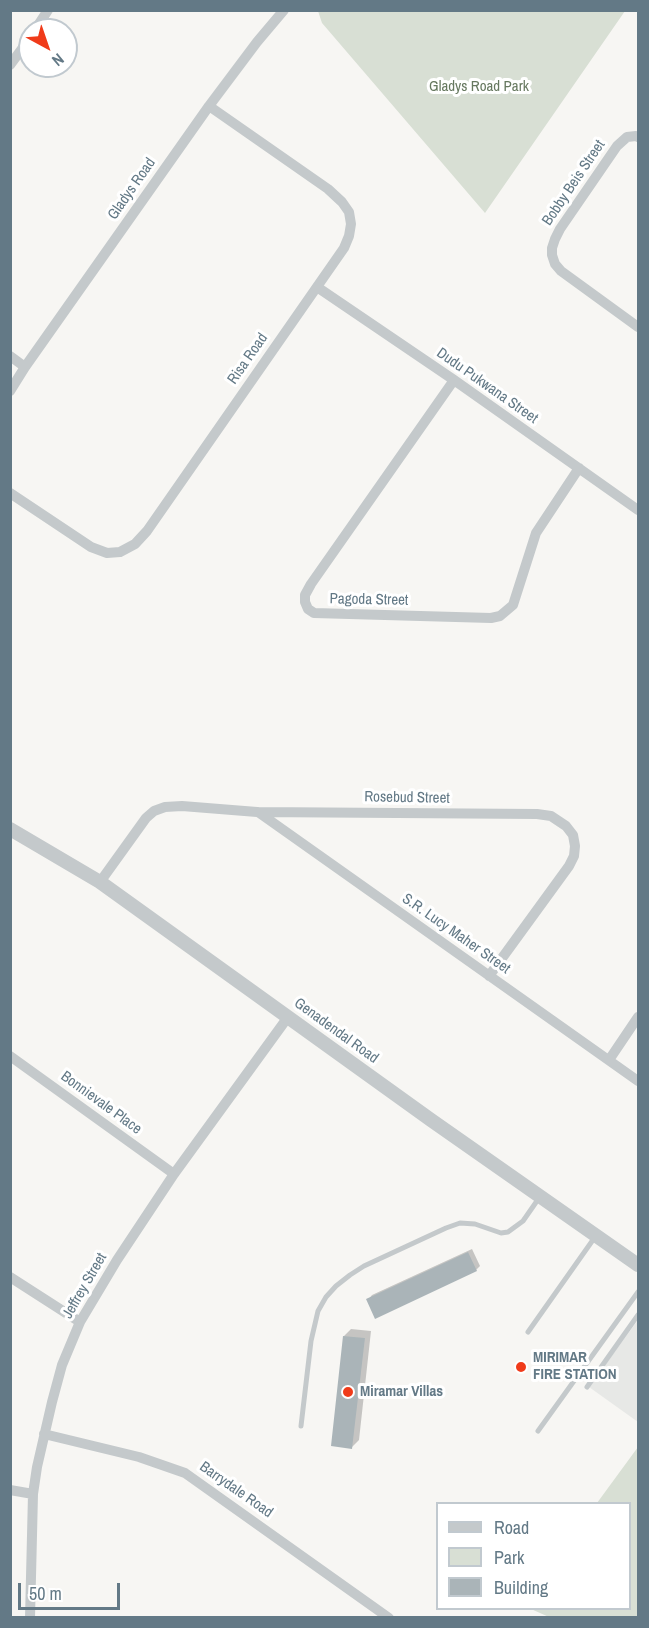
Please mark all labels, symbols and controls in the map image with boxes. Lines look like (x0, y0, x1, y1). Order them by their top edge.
north arrow (18, 18, 78, 78)
text: N (48, 49, 69, 72)
park label: Gladys Road Park (429, 78, 529, 96)
street label: Bobby Beis Street (539, 137, 609, 229)
street label: Gladys Road (104, 155, 160, 223)
street label: Risa Road (224, 330, 272, 388)
street label: Dudu Pukwana Street (433, 344, 541, 428)
street label: Pagoda Street (330, 590, 408, 610)
street label: Rosebud Street (364, 788, 450, 808)
street label: S.R. Lucy Maher Street (398, 890, 514, 978)
street label: Genadendal Road (290, 994, 382, 1068)
street label: Bonnievale Place (57, 1068, 145, 1138)
street label: Jeffrey Street (59, 1250, 111, 1322)
place label: MIRIMAR FIRE STATION (533, 1349, 617, 1384)
marker: MIRIMAR FIRE STATION (514, 1360, 528, 1374)
place label: Miramar Villas (360, 1383, 443, 1401)
marker: Miramar Villas (341, 1385, 355, 1399)
street label: Barrydale Road (196, 1458, 276, 1522)
legend (436, 1502, 631, 1610)
text: Road (494, 1515, 529, 1540)
text: Park (494, 1545, 524, 1570)
scale bar (21, 1571, 123, 1609)
text: Building (494, 1575, 548, 1600)
text: 50 m (29, 1581, 62, 1606)

